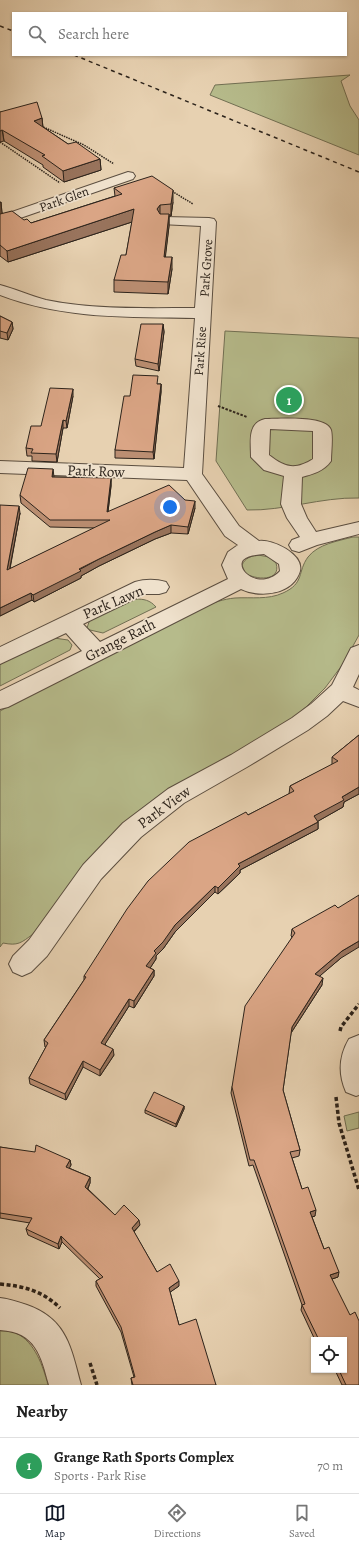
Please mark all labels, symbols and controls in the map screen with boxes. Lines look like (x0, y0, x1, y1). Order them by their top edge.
search box (12, 12, 347, 56)
icon: search (26, 23, 48, 45)
text: Search here (58, 24, 129, 44)
street label: Park Glen (37, 182, 91, 216)
street label: Park Grove (196, 238, 217, 297)
street label: Park Rise (190, 326, 210, 376)
pin: 1 (276, 385, 302, 415)
street label: Park Row (67, 460, 126, 482)
your location (160, 497, 180, 517)
street label: Park Lawn (80, 580, 146, 624)
street label: Grange Rath (81, 614, 159, 666)
street label: Park View (133, 781, 195, 833)
map controls (311, 1337, 347, 1373)
button: locate (311, 1337, 347, 1373)
text: Nearby (16, 1400, 67, 1423)
text: Grange Rath Sports Complex (54, 1447, 234, 1467)
text: 1 (27, 1457, 31, 1474)
text: 70 m (317, 1457, 343, 1474)
text: Sports · Park Rise (54, 1467, 146, 1484)
tab: Map (44, 1502, 66, 1541)
tab: Directions (154, 1502, 201, 1541)
tab: Saved (289, 1502, 315, 1541)

